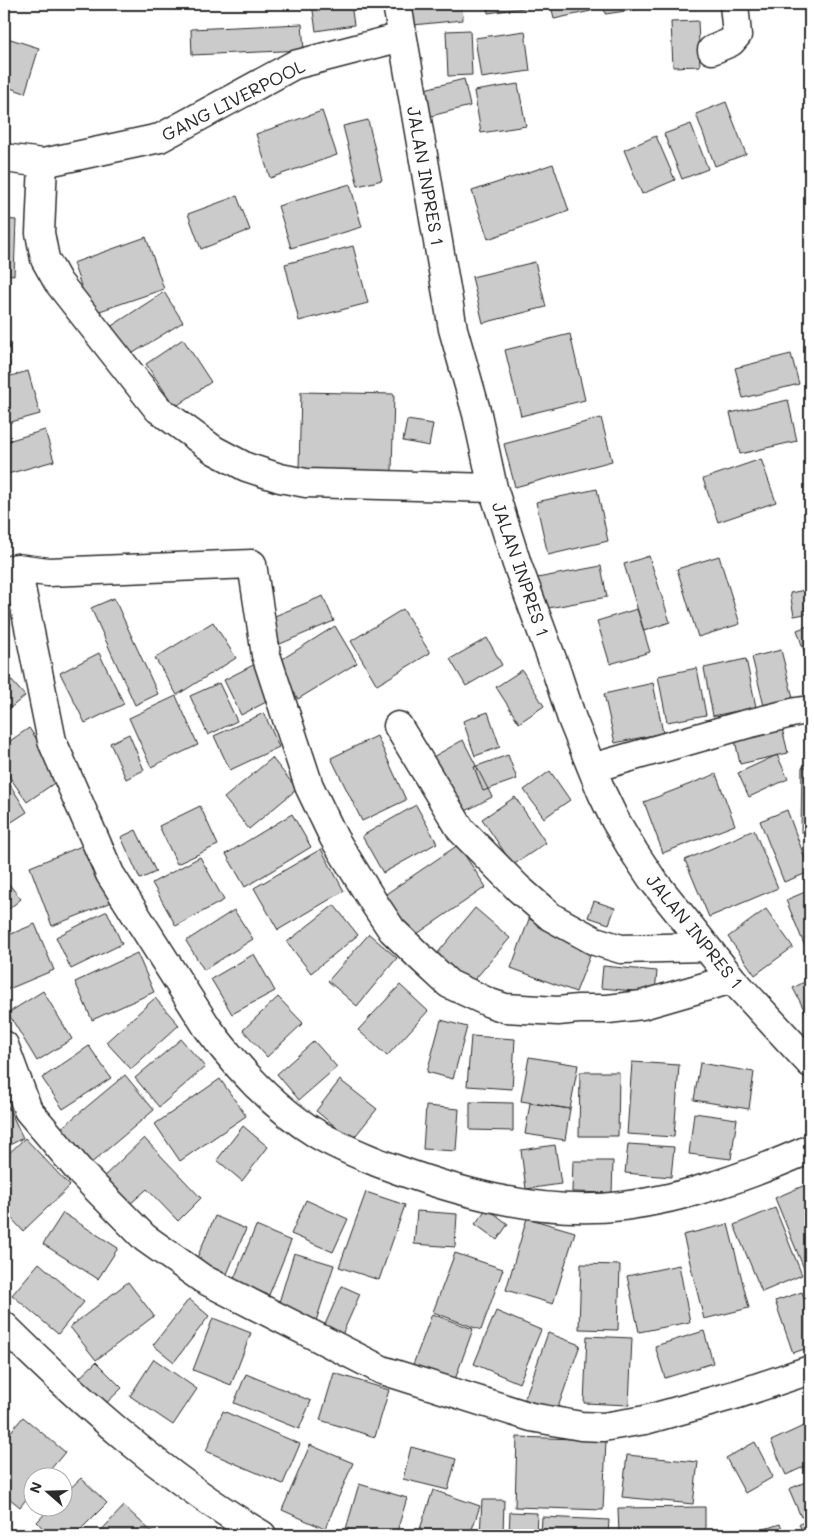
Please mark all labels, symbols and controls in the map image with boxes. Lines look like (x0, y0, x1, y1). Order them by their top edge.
street label: GANG LIVERPOOL (157, 53, 309, 147)
street label: JALAN INPRES 1 (402, 104, 450, 248)
street label: JALAN INPRES 1 (487, 498, 555, 640)
street label: JALAN INPRES 1 (641, 869, 749, 993)
north arrow (22, 1466, 72, 1516)
text: N (25, 1479, 46, 1496)

